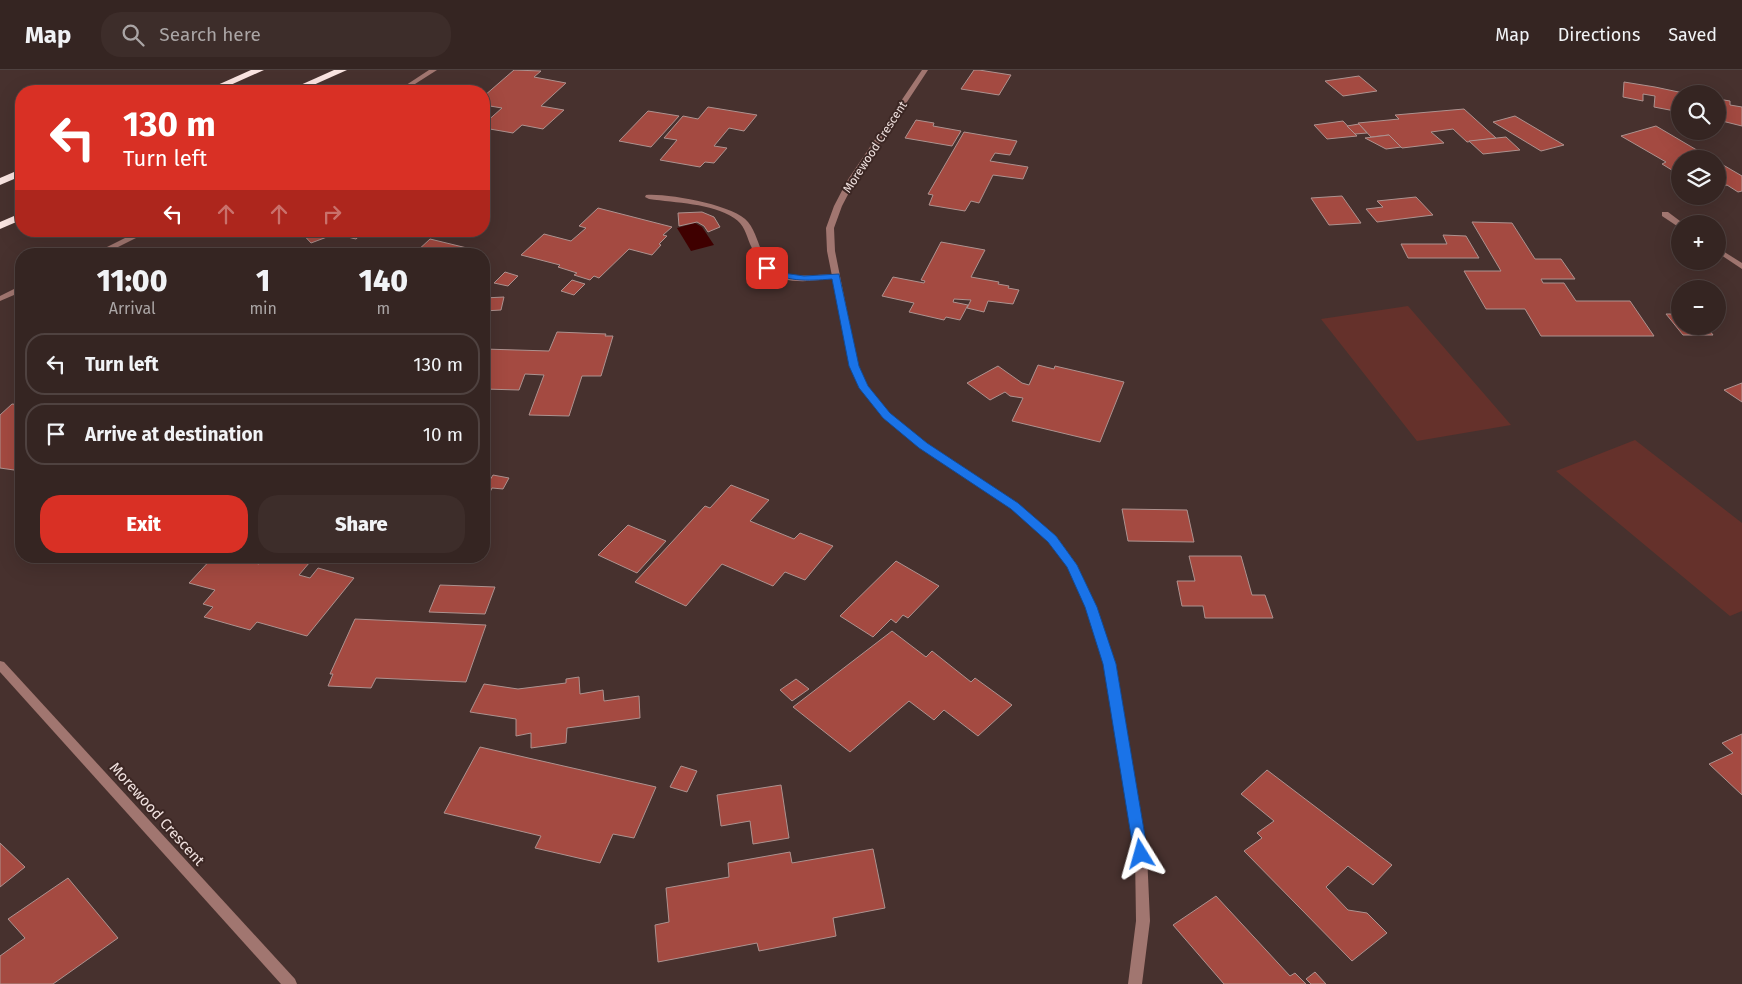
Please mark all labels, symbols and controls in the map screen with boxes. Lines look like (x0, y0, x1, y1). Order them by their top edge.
search box (101, 12, 451, 57)
text: Map (25, 21, 71, 49)
icon: search (119, 21, 147, 49)
text: Search here (159, 23, 261, 46)
text: Map (1495, 24, 1530, 46)
text: Directions (1558, 24, 1640, 46)
text: Saved (1668, 24, 1717, 46)
map controls (1671, 85, 1726, 335)
button: search (1671, 85, 1726, 140)
street label: Morewood Crescent (840, 98, 910, 195)
text: 130 m (123, 103, 216, 145)
icon: left (40, 105, 105, 170)
text: Turn left (123, 145, 207, 172)
button: layers (1671, 150, 1726, 205)
icon: left (159, 200, 187, 228)
icon: ahead (212, 200, 240, 228)
icon: ahead (265, 200, 293, 228)
icon: right (318, 200, 346, 228)
button: + (1671, 215, 1726, 270)
pin (746, 247, 788, 289)
icon: arrive (753, 254, 781, 282)
text: 11:00 (97, 263, 168, 299)
text: 1 (256, 263, 270, 299)
text: 140 (359, 263, 408, 299)
button: − (1671, 280, 1726, 335)
text: Arrival (109, 299, 156, 318)
text: min (249, 299, 277, 318)
text: m (377, 299, 390, 318)
icon: left (42, 350, 70, 378)
text: Turn left (85, 353, 159, 376)
text: 130 m (413, 353, 463, 376)
icon: arrive (42, 420, 70, 448)
text: Arrive at destination (85, 423, 264, 446)
text: 10 m (423, 423, 463, 446)
button: Exit (40, 495, 248, 553)
button: Share (258, 495, 465, 553)
street label: Morewood Crescent (106, 759, 209, 870)
position arrow (1114, 827, 1166, 879)

